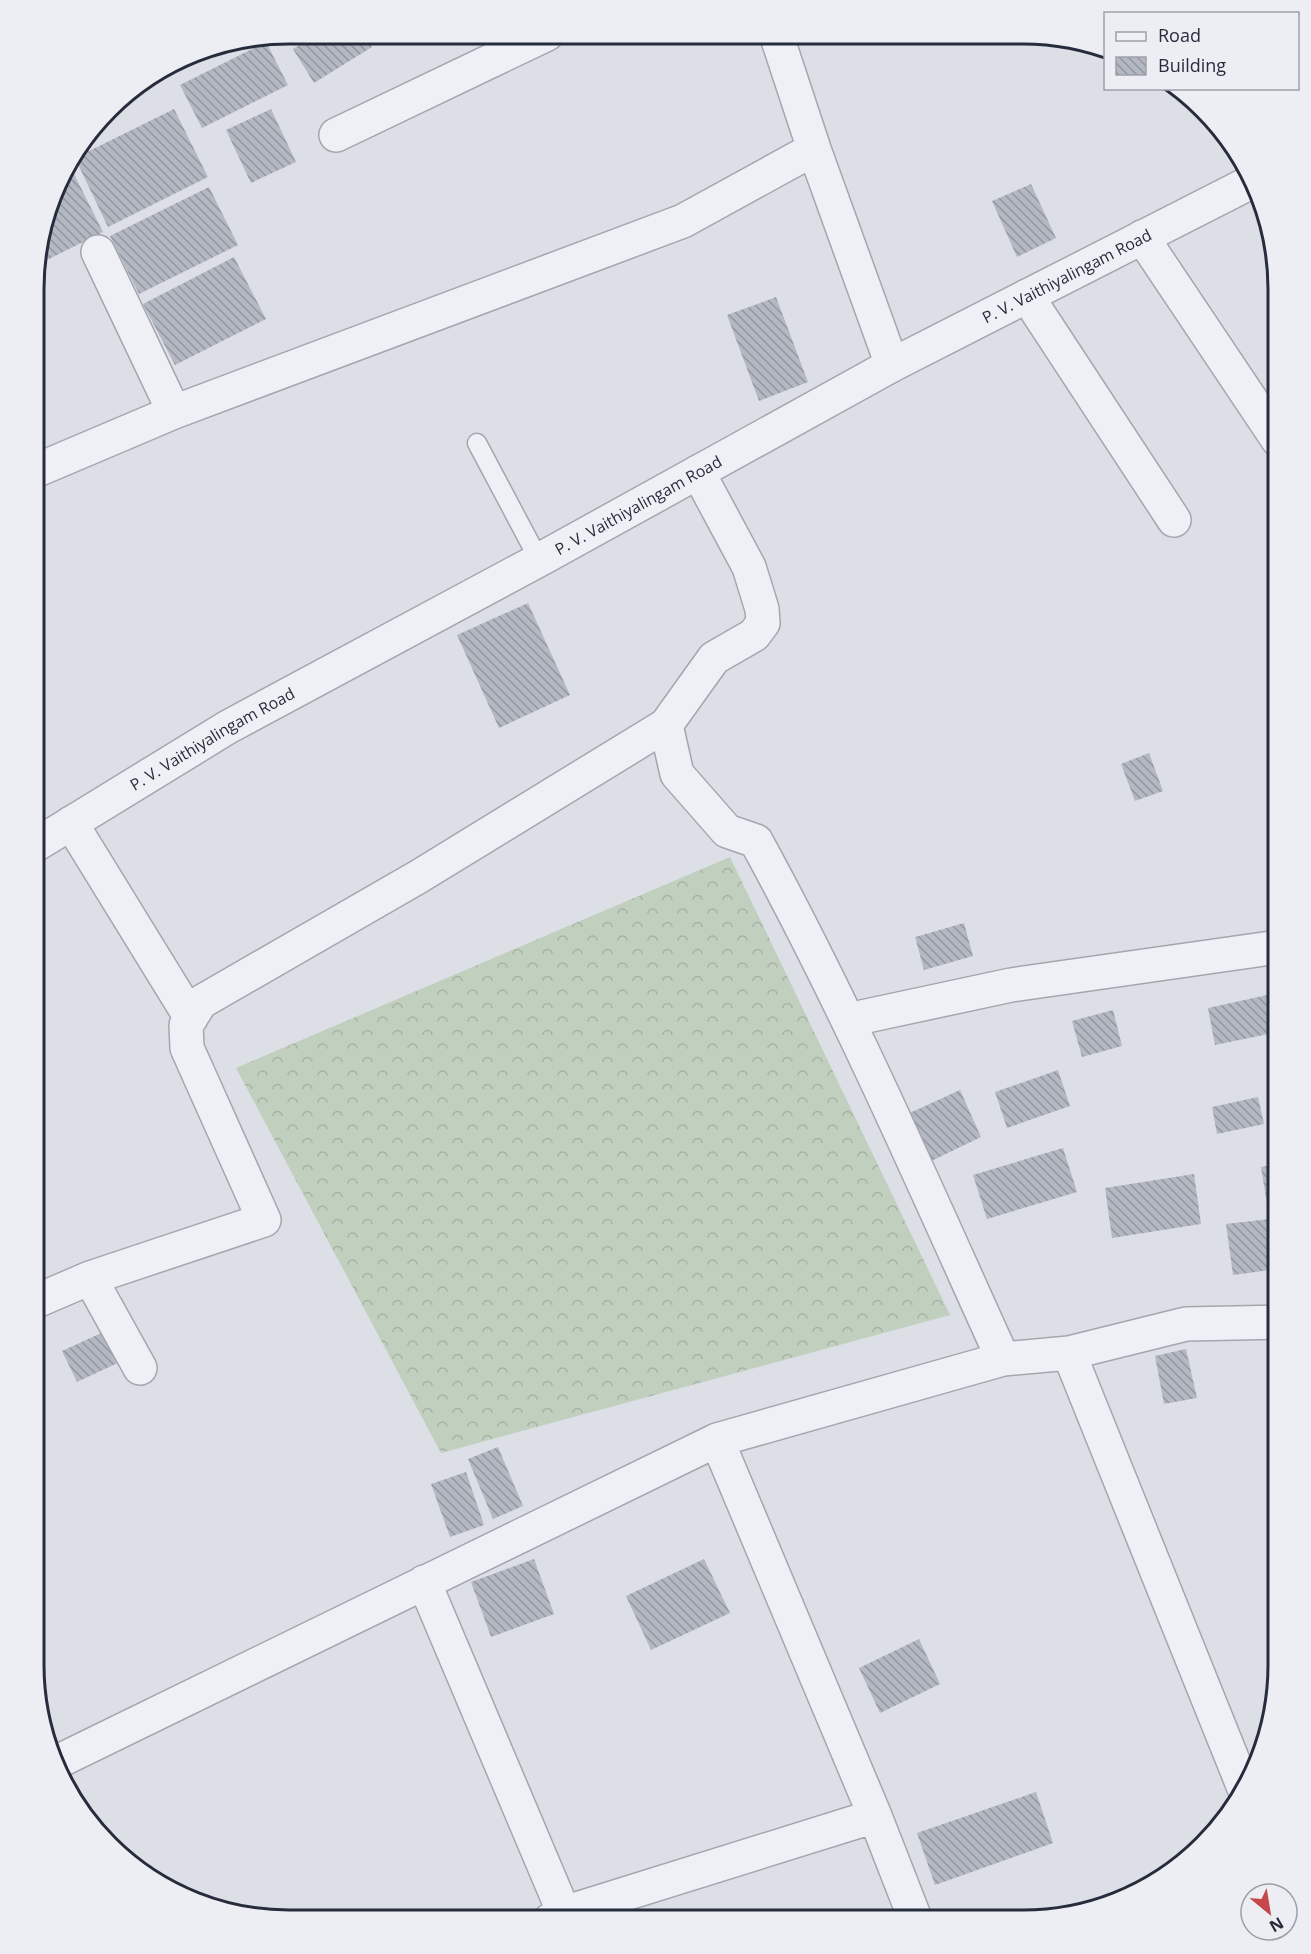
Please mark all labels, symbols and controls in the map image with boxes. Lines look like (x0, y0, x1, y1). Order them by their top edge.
legend (1104, 12, 1299, 90)
text: Road (1158, 23, 1201, 47)
text: Building (1158, 53, 1226, 77)
street label: P. V. Vaithiyalingam Road (978, 224, 1155, 328)
street label: P. V. Vaithiyalingam Road (551, 450, 726, 560)
street label: P. V. Vaithiyalingam Road (126, 682, 299, 796)
north arrow (1239, 1882, 1299, 1942)
text: N (1265, 1912, 1288, 1938)

